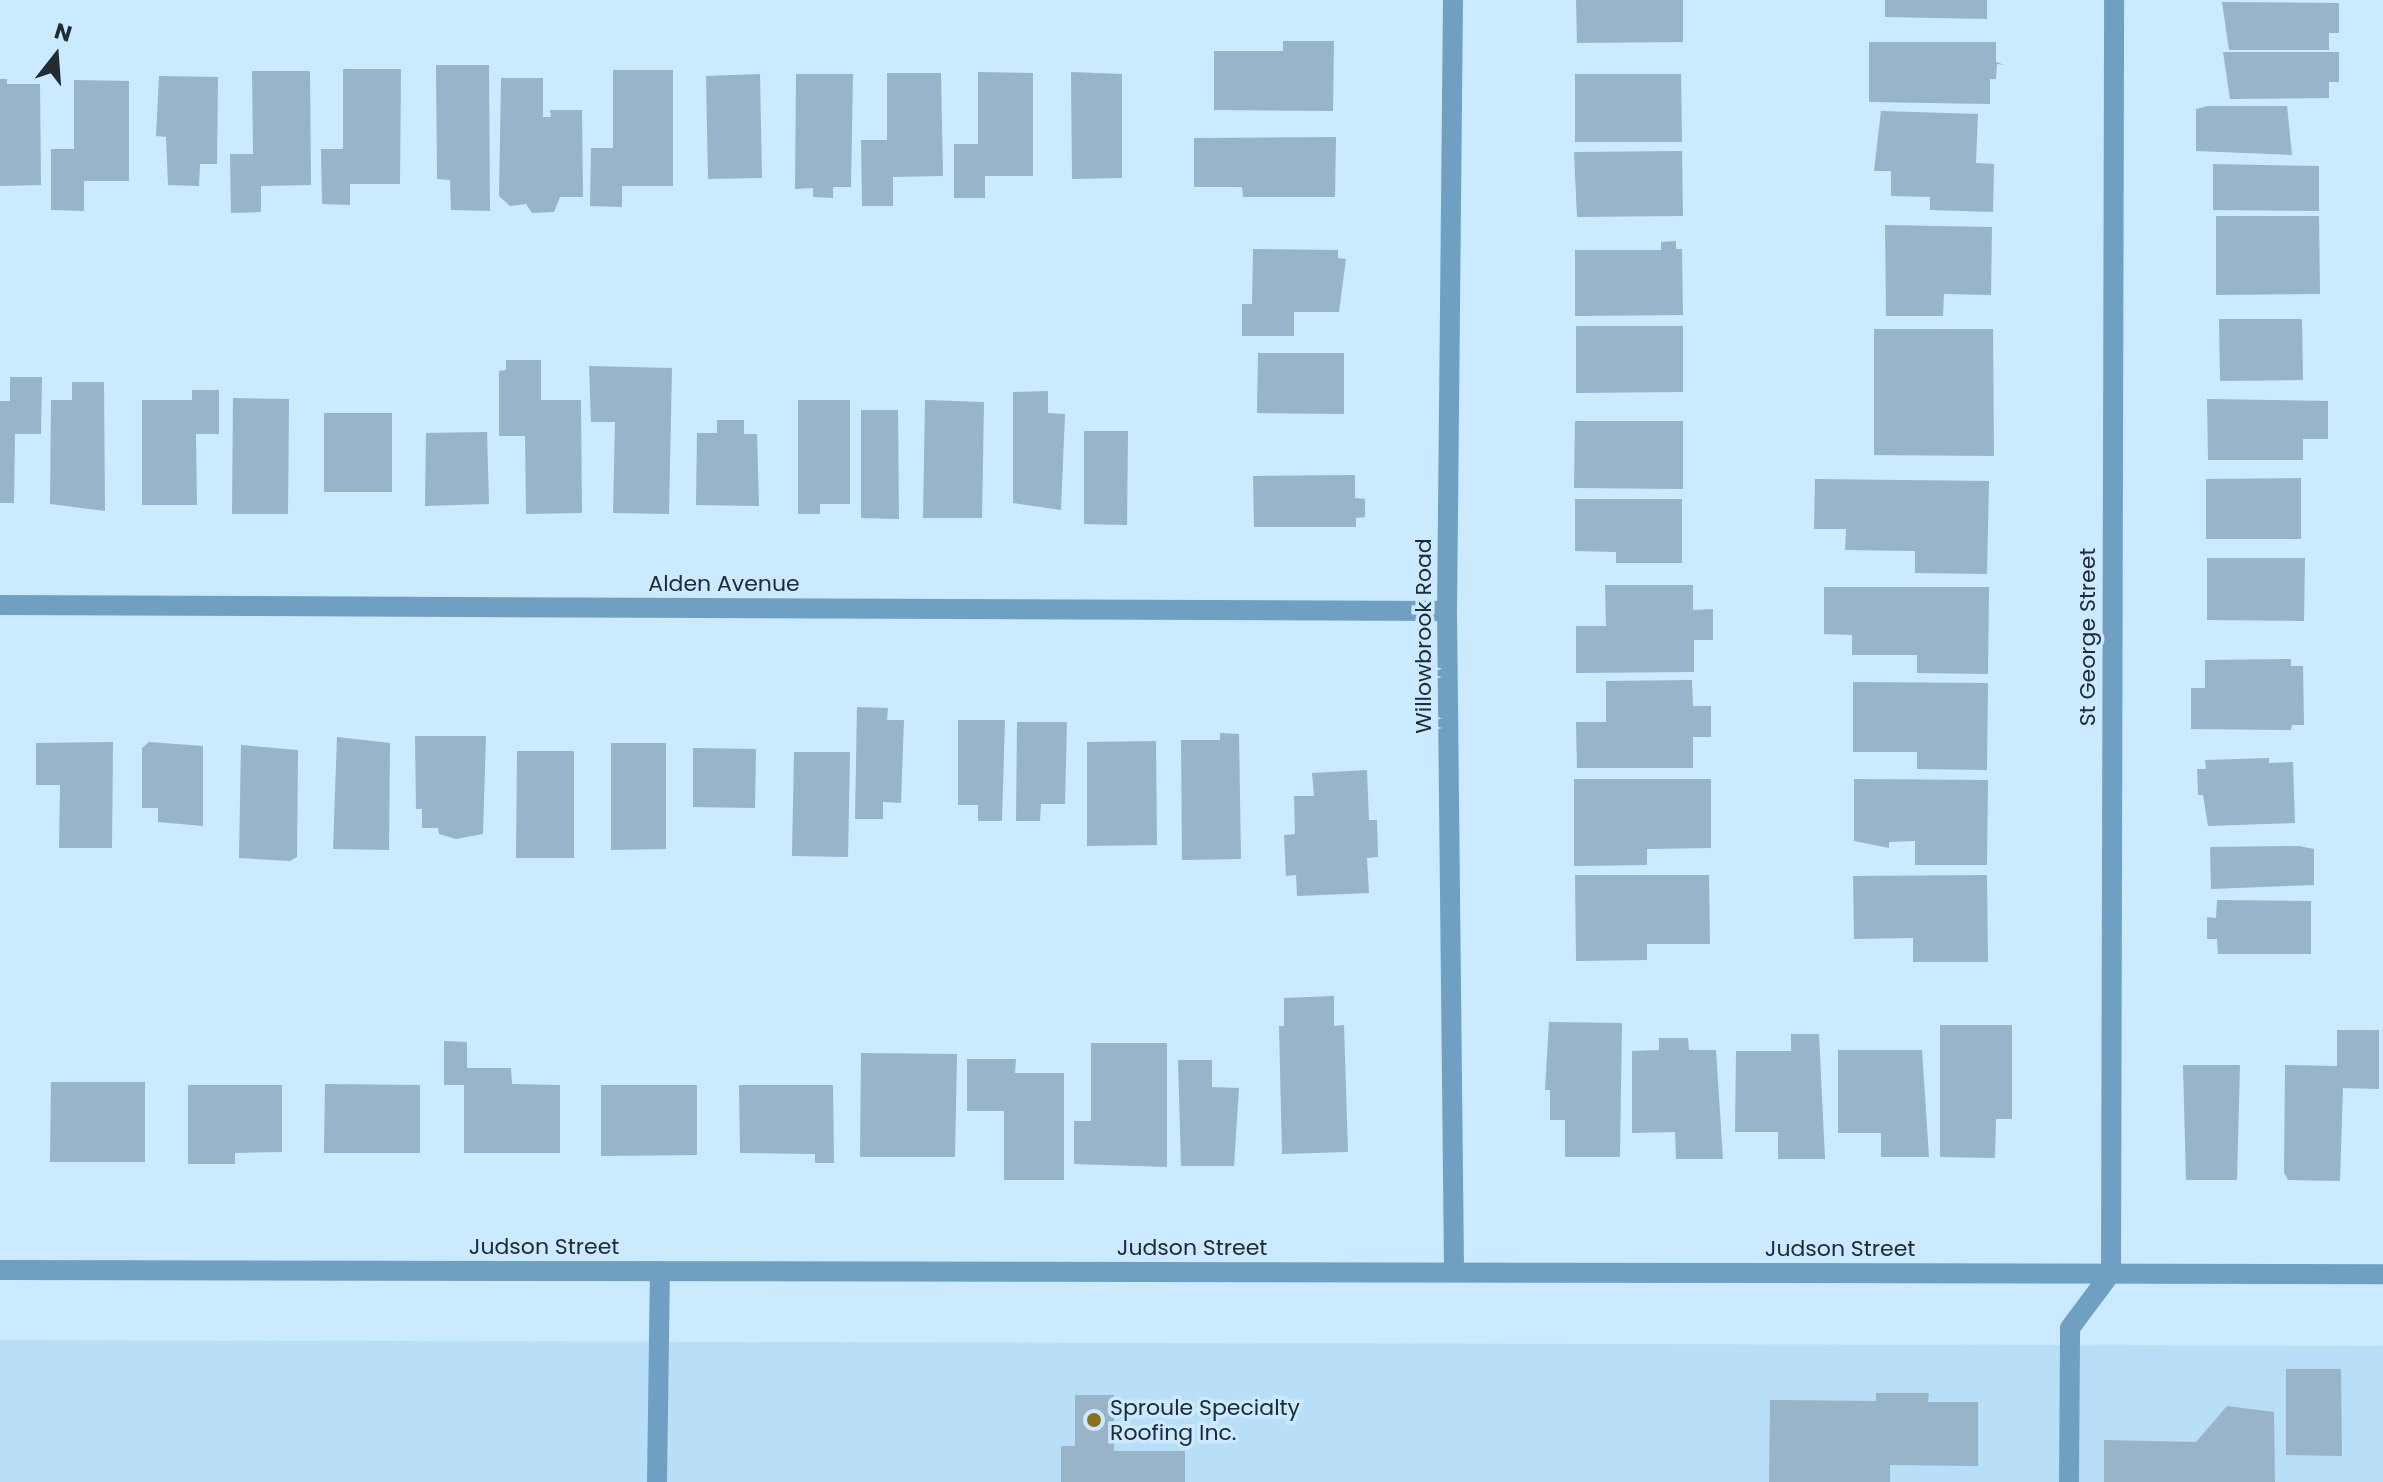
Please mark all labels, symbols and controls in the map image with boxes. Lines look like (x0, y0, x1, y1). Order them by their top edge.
text: N (51, 15, 76, 50)
north arrow (16, 16, 96, 96)
street label: Willowbrook Road (1411, 538, 1437, 734)
street label: St George Street (2075, 548, 2101, 726)
street label: Alden Avenue (648, 571, 800, 597)
street label: Judson Street (469, 1234, 619, 1260)
street label: Judson Street (1117, 1235, 1267, 1261)
street label: Judson Street (1765, 1236, 1915, 1262)
place label: Sproule Specialty Roofing Inc. (1110, 1394, 1300, 1446)
marker: Sproule Specialty Roofing Inc. (1085, 1411, 1103, 1429)

